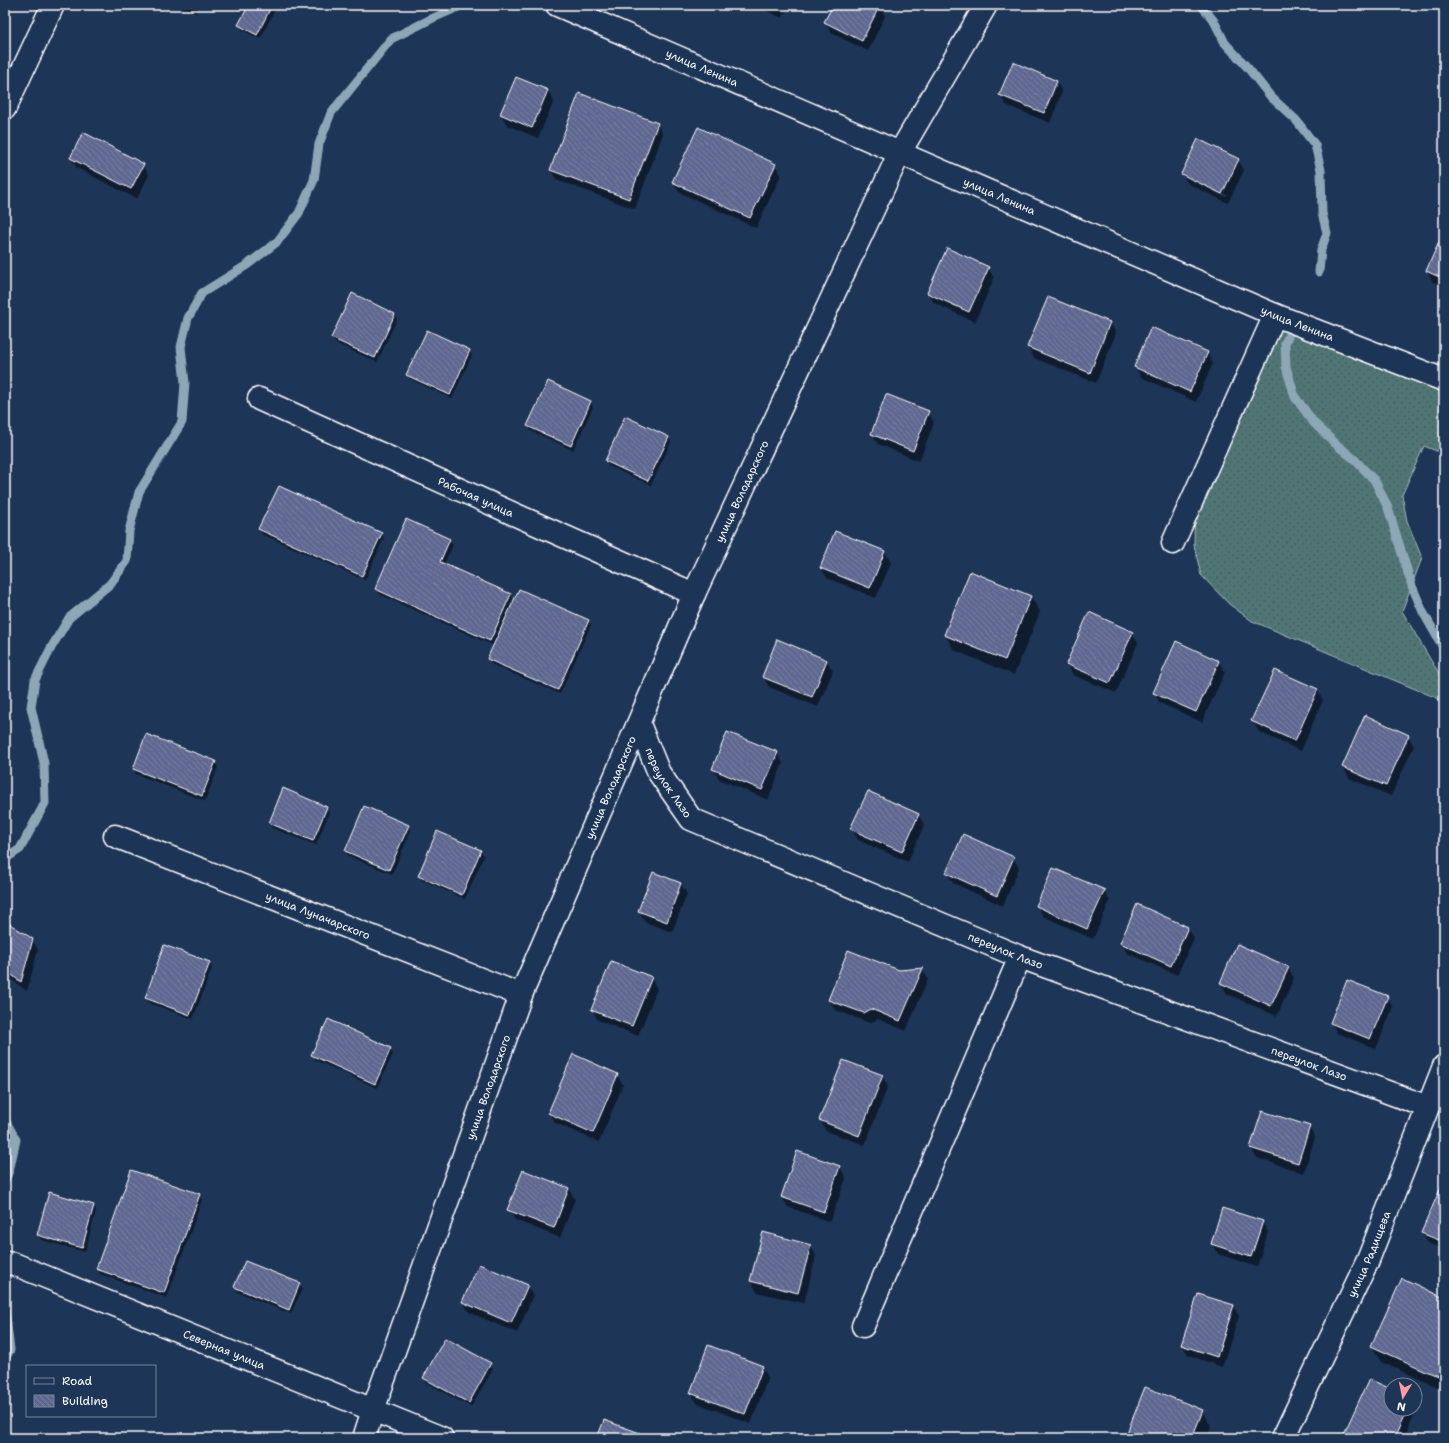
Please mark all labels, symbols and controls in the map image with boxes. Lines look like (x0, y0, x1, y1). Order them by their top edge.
street label: улица Ленина (663, 46, 740, 90)
street label: улица Ленина (961, 174, 1038, 219)
street label: улица Ленина (1258, 303, 1336, 345)
street label: улица Володарского (712, 438, 773, 545)
street label: Рабочая улица (435, 474, 516, 521)
street label: улица Володарского (582, 734, 640, 842)
street label: переулок Лазо (641, 746, 695, 821)
street label: улица Луначарского (263, 889, 373, 943)
street label: переулок Лазо (966, 929, 1045, 973)
street label: улица Володарского (463, 1032, 514, 1142)
street label: переулок Лазо (1269, 1043, 1349, 1085)
street label: улица Радищева (1344, 1209, 1394, 1300)
street label: Северная улица (181, 1327, 267, 1373)
legend (26, 1365, 156, 1417)
text: Road (62, 1373, 93, 1389)
north arrow (1383, 1377, 1423, 1417)
text: Building (62, 1393, 108, 1409)
text: N (1395, 1398, 1407, 1414)

